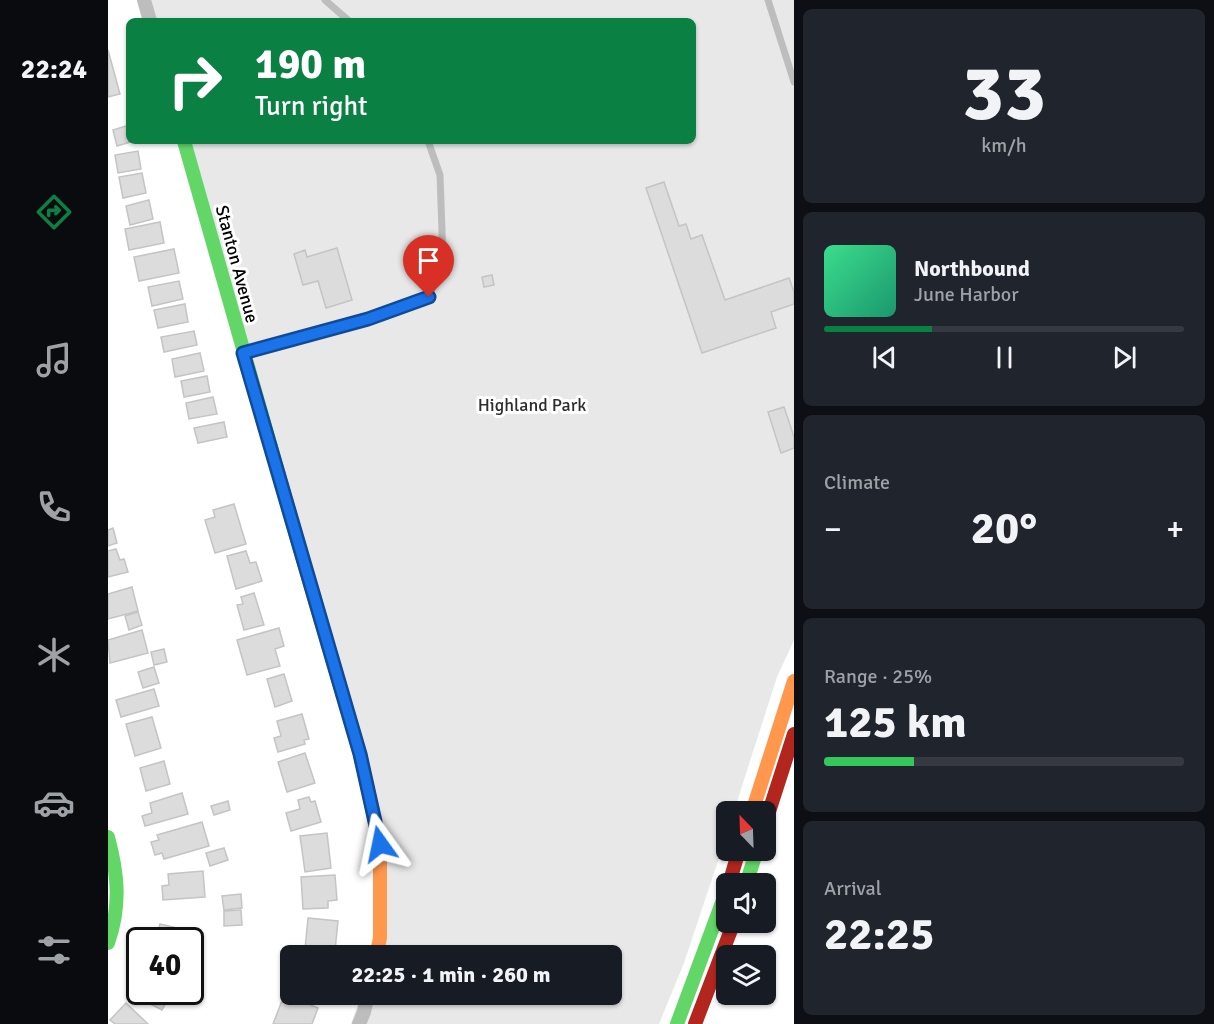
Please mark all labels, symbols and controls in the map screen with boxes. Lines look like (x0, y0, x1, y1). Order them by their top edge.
text: 190 m (255, 39, 366, 90)
icon: right (156, 42, 234, 120)
text: 33 (962, 46, 1046, 142)
text: 22:24 (21, 53, 87, 86)
text: Turn right (255, 90, 368, 123)
text: km/h (981, 133, 1027, 158)
icon: directions (33, 191, 75, 233)
street label: Stanton Avenue (211, 203, 263, 325)
pin (403, 235, 454, 297)
icon: arrive (412, 244, 445, 277)
text: Northbound (914, 255, 1030, 282)
text: June Harbor (914, 282, 1019, 307)
icon: music (33, 339, 75, 381)
icon: previous (868, 341, 901, 374)
icon: pause (988, 341, 1021, 374)
icon: next (1108, 341, 1141, 374)
park label: Highland Park (478, 394, 586, 416)
text: Climate (824, 470, 890, 495)
icon: phone (33, 486, 75, 528)
text: 20° (971, 501, 1037, 556)
text: − (824, 509, 842, 550)
text: + (1166, 509, 1184, 550)
icon: climate (33, 634, 75, 676)
text: Range · 25% (824, 664, 932, 689)
text: 125 km (824, 695, 967, 750)
icon: car (33, 782, 75, 824)
north arrow (716, 801, 776, 861)
map controls (716, 801, 776, 1005)
position arrow (348, 812, 412, 876)
button: sound (716, 873, 776, 933)
text: Arrival (824, 876, 882, 901)
text: 22:25 (824, 907, 934, 962)
speed limit sign: 40 (126, 927, 204, 1005)
icon: filters (33, 929, 75, 971)
button: layers (716, 945, 776, 1005)
text: 22:25 · 1 min · 260 m (351, 961, 551, 988)

